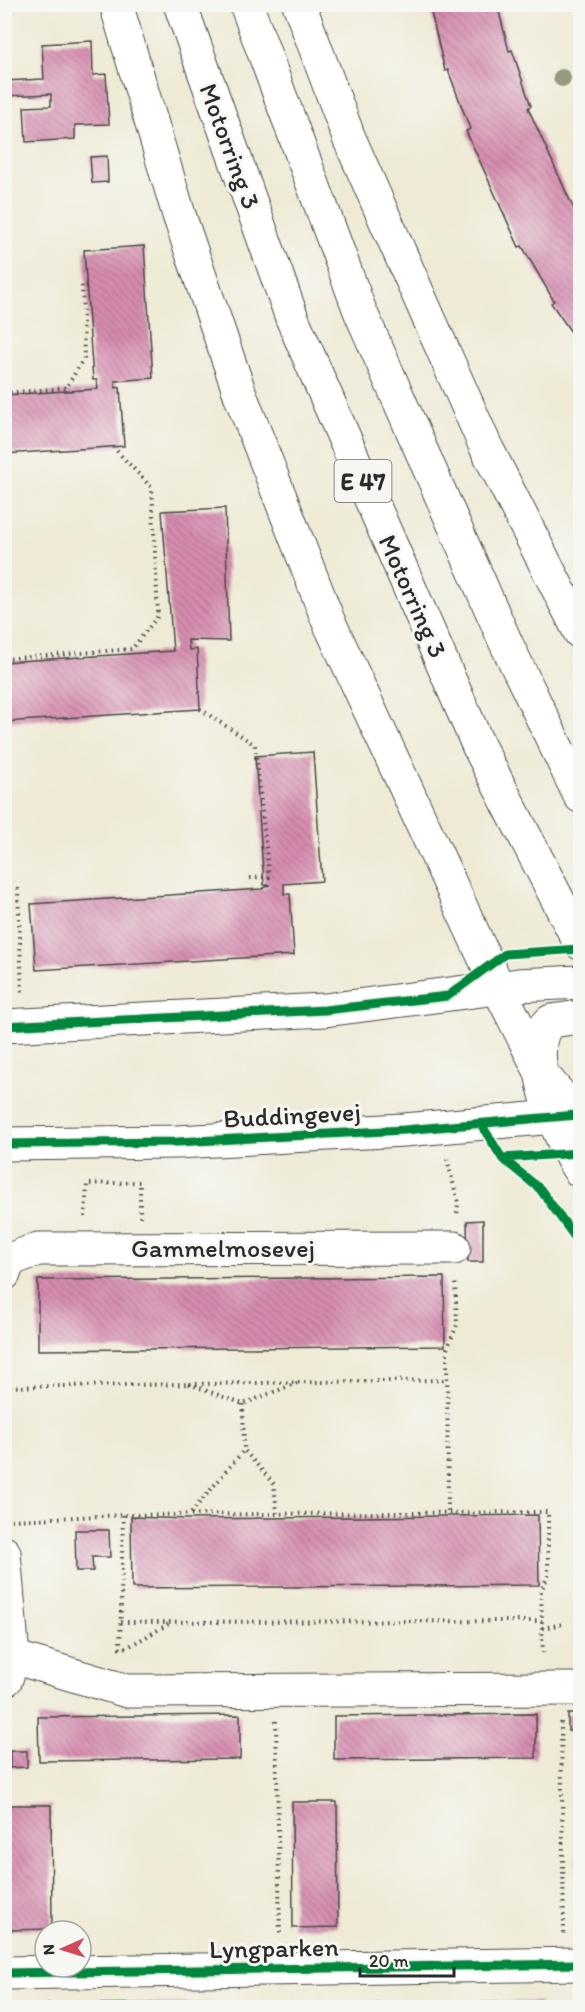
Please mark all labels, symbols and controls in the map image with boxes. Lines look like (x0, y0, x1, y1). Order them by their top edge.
street label: Motorring 3 (193, 79, 267, 213)
road number: E 47 (334, 460, 392, 502)
street label: Motorring 3 (372, 530, 454, 662)
street label: Buddingevej (222, 1095, 362, 1135)
street label: Gammelmosevej (131, 1232, 315, 1264)
north arrow (33, 1919, 93, 1979)
street label: Lyngparken (209, 1931, 339, 1965)
scale bar (360, 1940, 454, 1978)
text: N (39, 1944, 58, 1956)
text: 20 m (369, 1950, 409, 1972)

